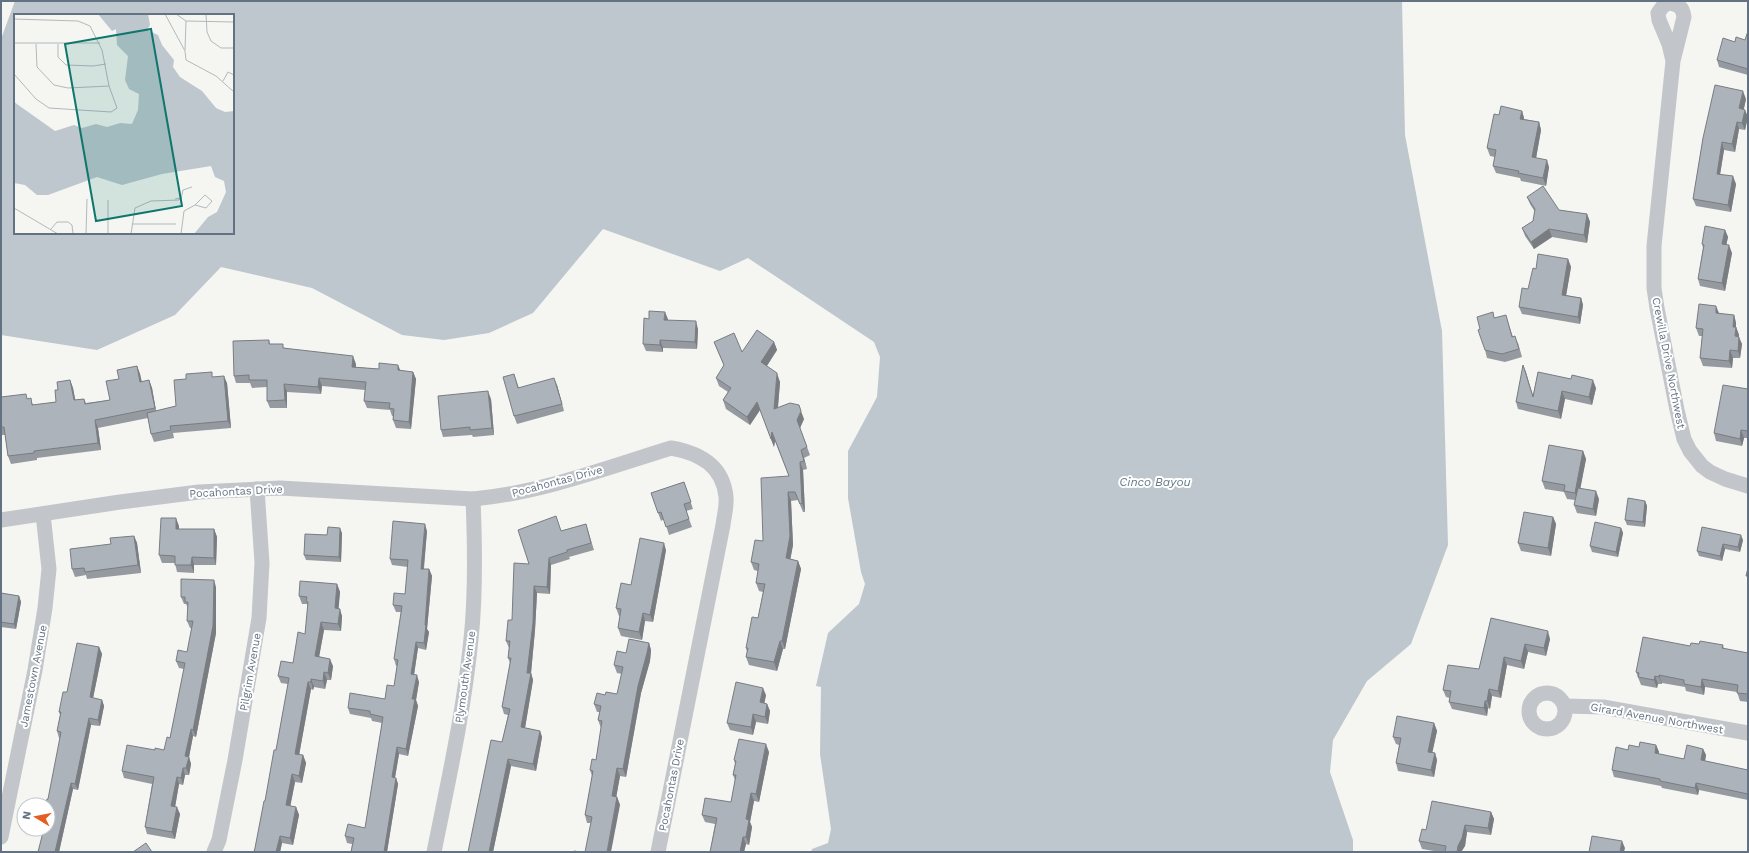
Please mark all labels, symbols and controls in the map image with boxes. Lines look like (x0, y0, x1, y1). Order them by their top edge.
inset map (14, 14, 234, 234)
street label: Crewilla Drive Northwest (1649, 296, 1688, 430)
street label: Pocahontas Drive (510, 463, 604, 500)
water label: Cinco Bayou (1119, 475, 1191, 489)
street label: Pocahontas Drive (189, 483, 283, 500)
street label: Jamestown Avenue (17, 624, 50, 728)
street label: Plymouth Avenue (453, 630, 478, 724)
street label: Pilgrim Avenue (237, 632, 264, 712)
street label: Girard Avenue Northwest (1590, 700, 1725, 737)
street label: Pocahontas Drive (656, 738, 687, 832)
north arrow (16, 797, 56, 837)
text: N (20, 810, 34, 820)

